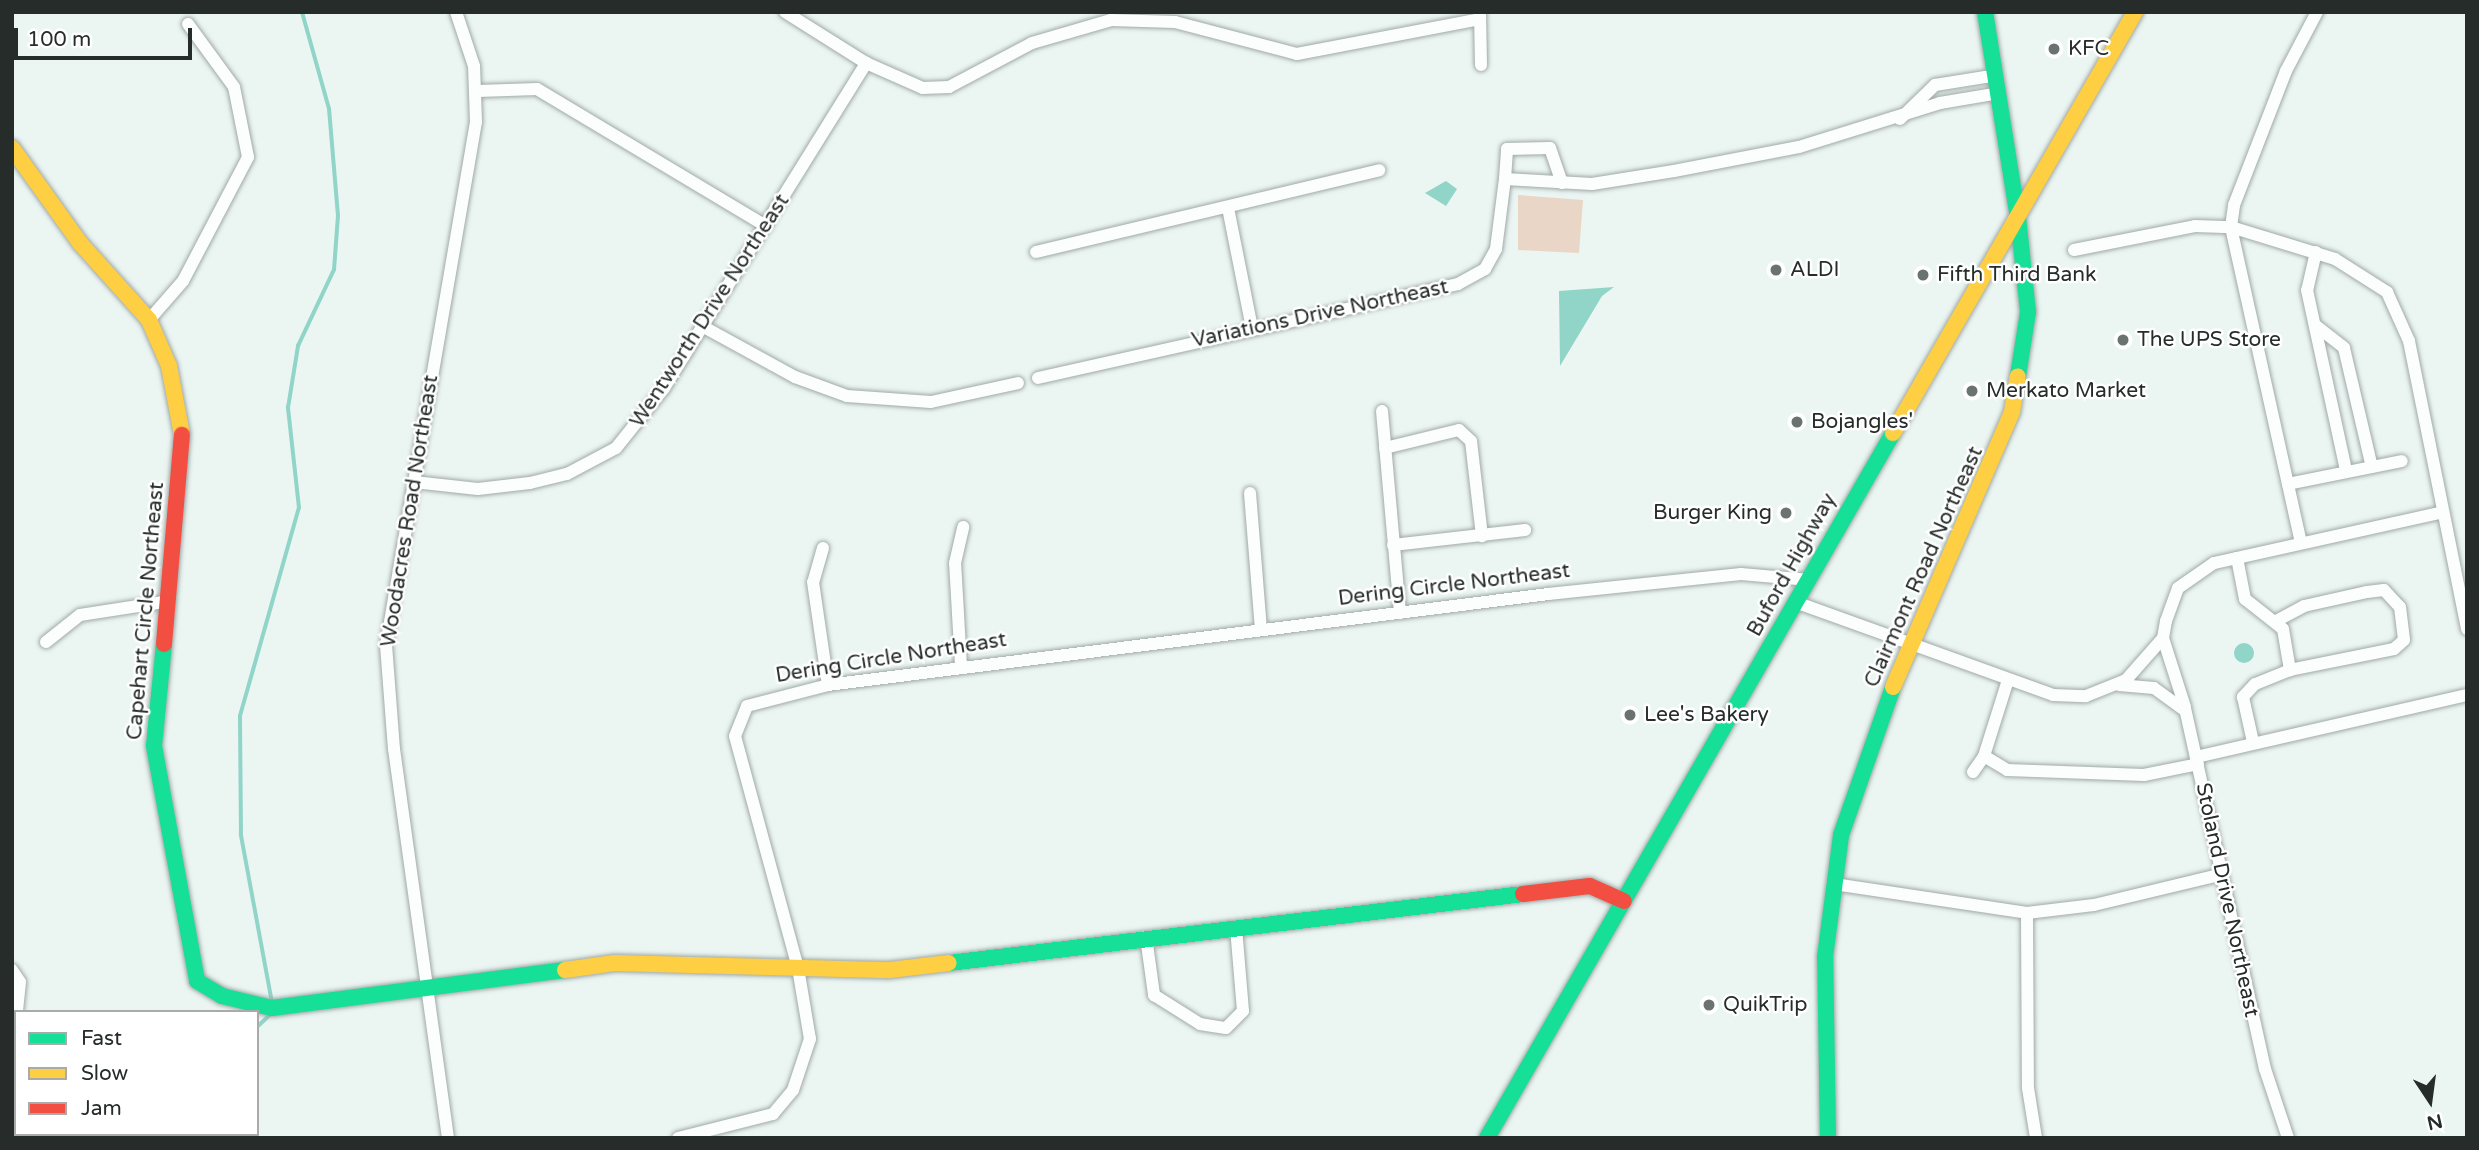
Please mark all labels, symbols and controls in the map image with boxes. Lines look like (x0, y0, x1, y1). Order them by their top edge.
scale bar (18, 14, 196, 58)
text: 100 m (27, 27, 91, 52)
place label: KFC (2068, 36, 2109, 62)
marker: KFC (2046, 41, 2062, 57)
street label: Wentworth Drive Northeast (625, 190, 795, 432)
place label: ALDI (1790, 257, 1840, 283)
marker: ALDI (1768, 262, 1784, 278)
place label: Fifth Third Bank (1937, 262, 2097, 288)
marker: Fifth Third Bank (1915, 267, 1931, 283)
street label: Variations Drive Northeast (1190, 274, 1450, 354)
place label: The UPS Store (2137, 327, 2281, 353)
marker: The UPS Store (2115, 332, 2131, 348)
street label: Woodacres Road Northeast (376, 373, 444, 649)
place label: Merkato Market (1986, 378, 2146, 404)
marker: Merkato Market (1964, 383, 1980, 399)
place label: Bojangles' (1811, 409, 1913, 435)
marker: Bojangles' (1789, 414, 1805, 430)
street label: Clairmont Road Northeast (1859, 443, 1989, 691)
street label: Capehart Circle Northeast (122, 481, 170, 741)
street label: Buford Highway (1742, 489, 1842, 641)
place label: Burger King (1653, 500, 1772, 526)
marker: Burger King (1778, 505, 1794, 521)
street label: Dering Circle Northeast (1337, 558, 1571, 612)
street label: Dering Circle Northeast (774, 627, 1008, 689)
place label: Lee's Bakery (1644, 702, 1769, 728)
marker: Lee's Bakery (1622, 707, 1638, 723)
street label: Stoland Drive Northeast (2190, 781, 2264, 1019)
place label: QuikTrip (1723, 992, 1807, 1018)
marker: QuikTrip (1701, 997, 1717, 1013)
legend (14, 1010, 259, 1136)
text: Fast (81, 1026, 122, 1051)
text: Slow (81, 1061, 128, 1086)
north arrow (2395, 1066, 2465, 1136)
text: Jam (81, 1096, 122, 1121)
text: N (2425, 1109, 2445, 1134)

